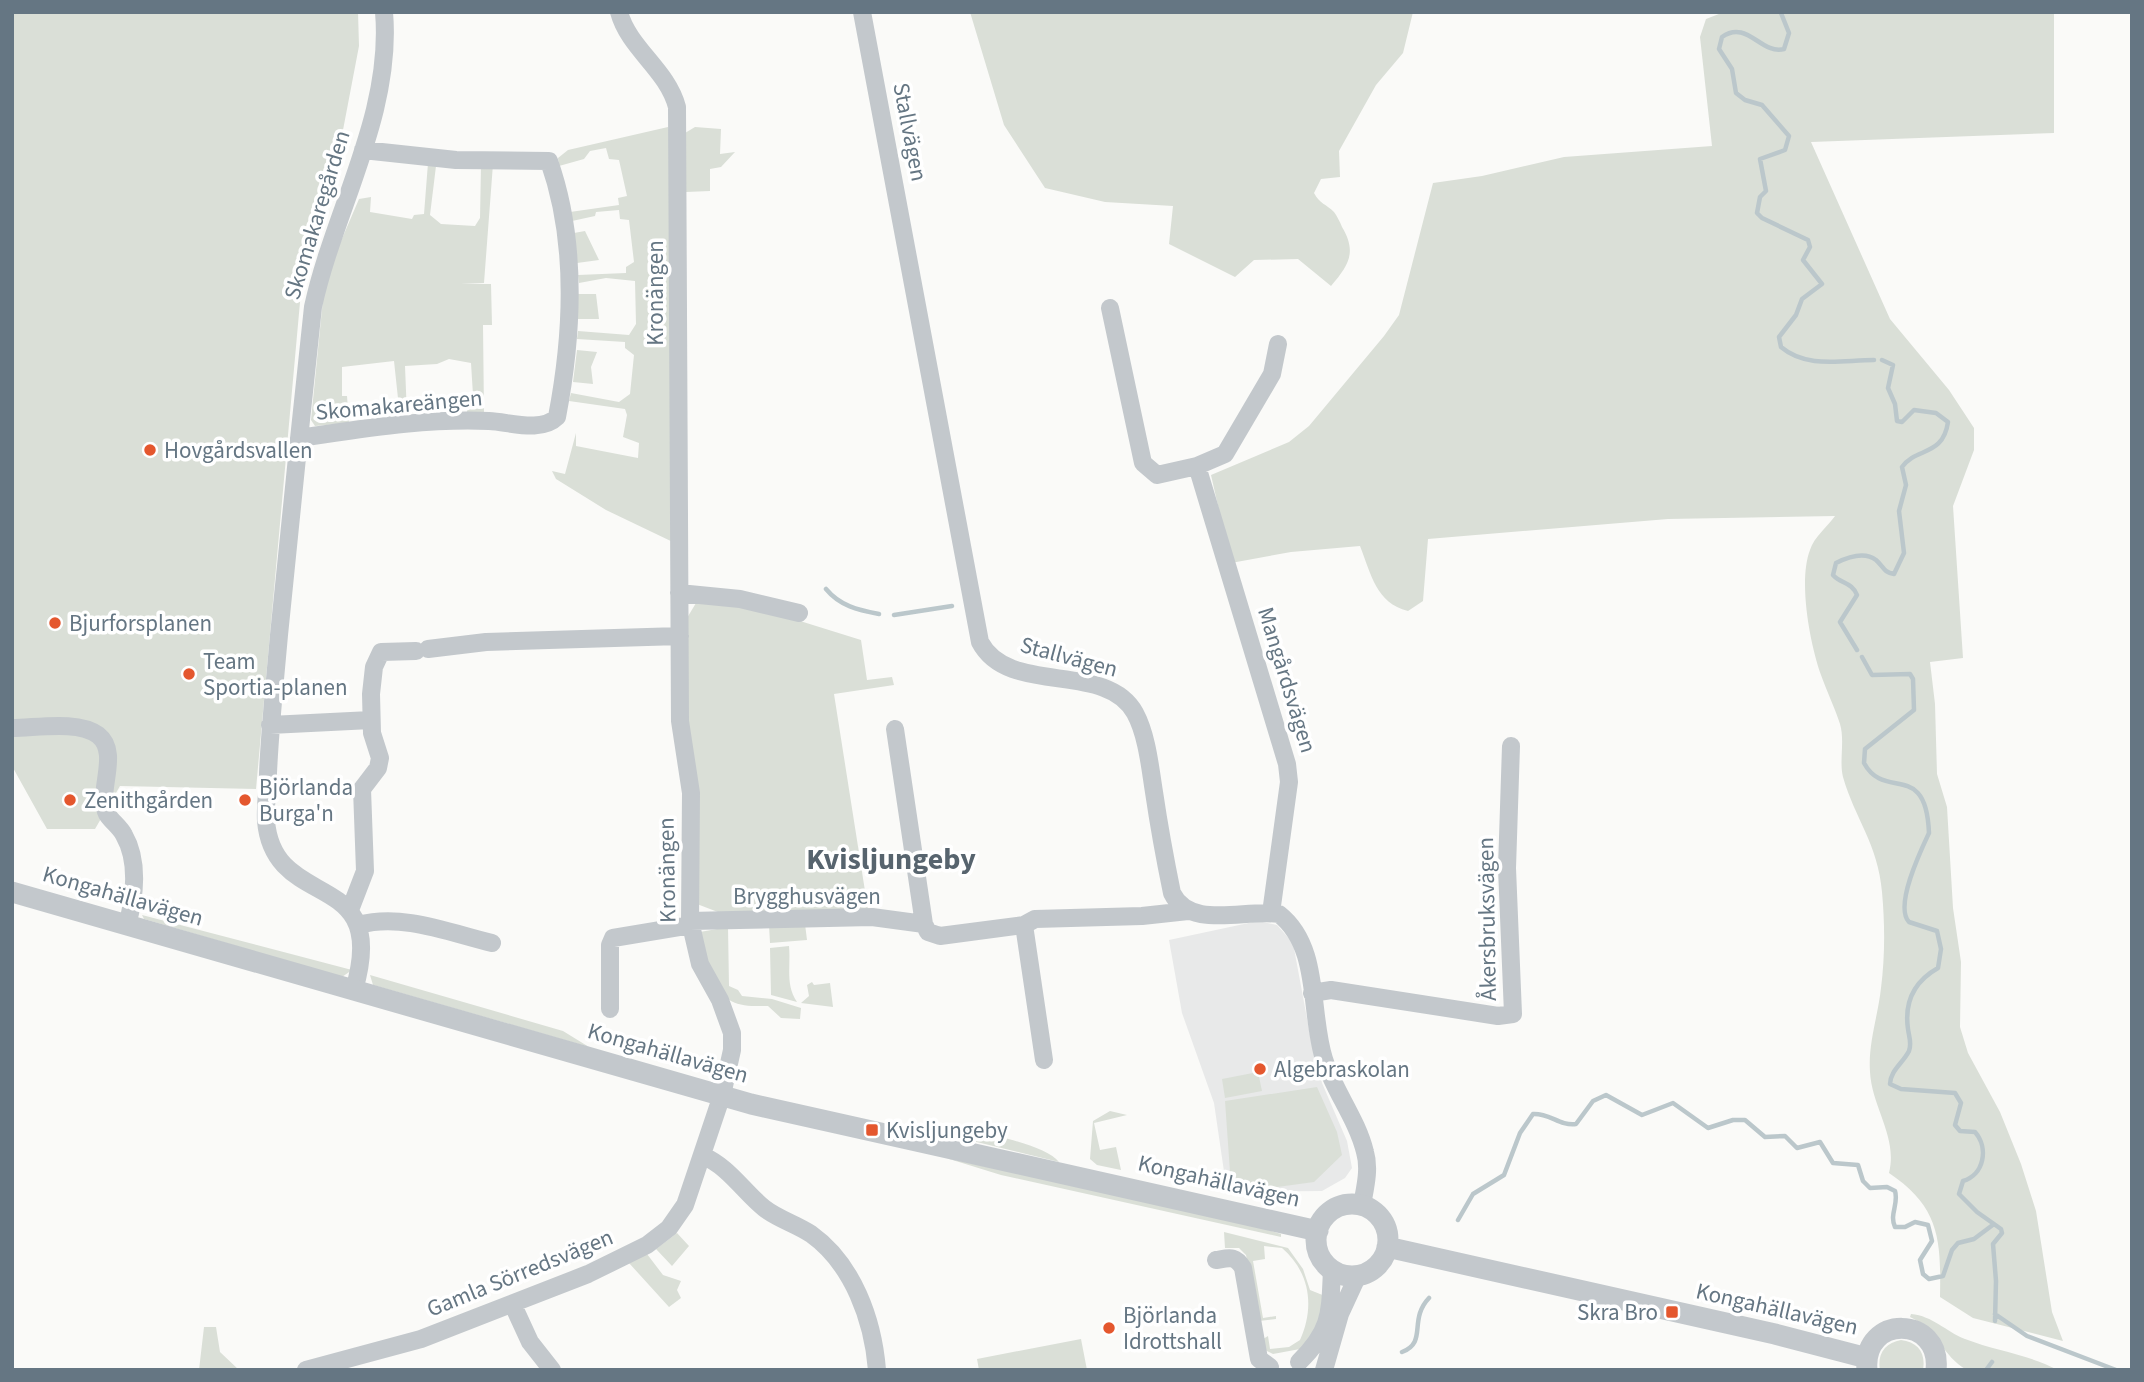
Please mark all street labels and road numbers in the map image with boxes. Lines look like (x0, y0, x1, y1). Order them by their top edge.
street label: Stallvägen (884, 80, 936, 184)
street label: Skomakaregården (276, 126, 358, 304)
street label: Kronängen (639, 240, 672, 346)
street label: Skomakareängen (314, 381, 484, 429)
street label: Mangårdsvägen (1249, 603, 1325, 757)
street label: Stallvägen (1017, 628, 1121, 686)
street label: Kronängen (650, 817, 684, 923)
street label: Åkersbruksvägen (1469, 837, 1505, 1001)
street label: Kongahällavägen (39, 857, 207, 935)
street label: Brygghusvägen (733, 880, 881, 913)
street label: Kongahällavägen (584, 1014, 752, 1092)
street label: Kongahällavägen (1135, 1146, 1303, 1216)
street label: Gamla Sörredsvägen (422, 1221, 618, 1325)
street label: Kongahällavägen (1693, 1274, 1861, 1344)

